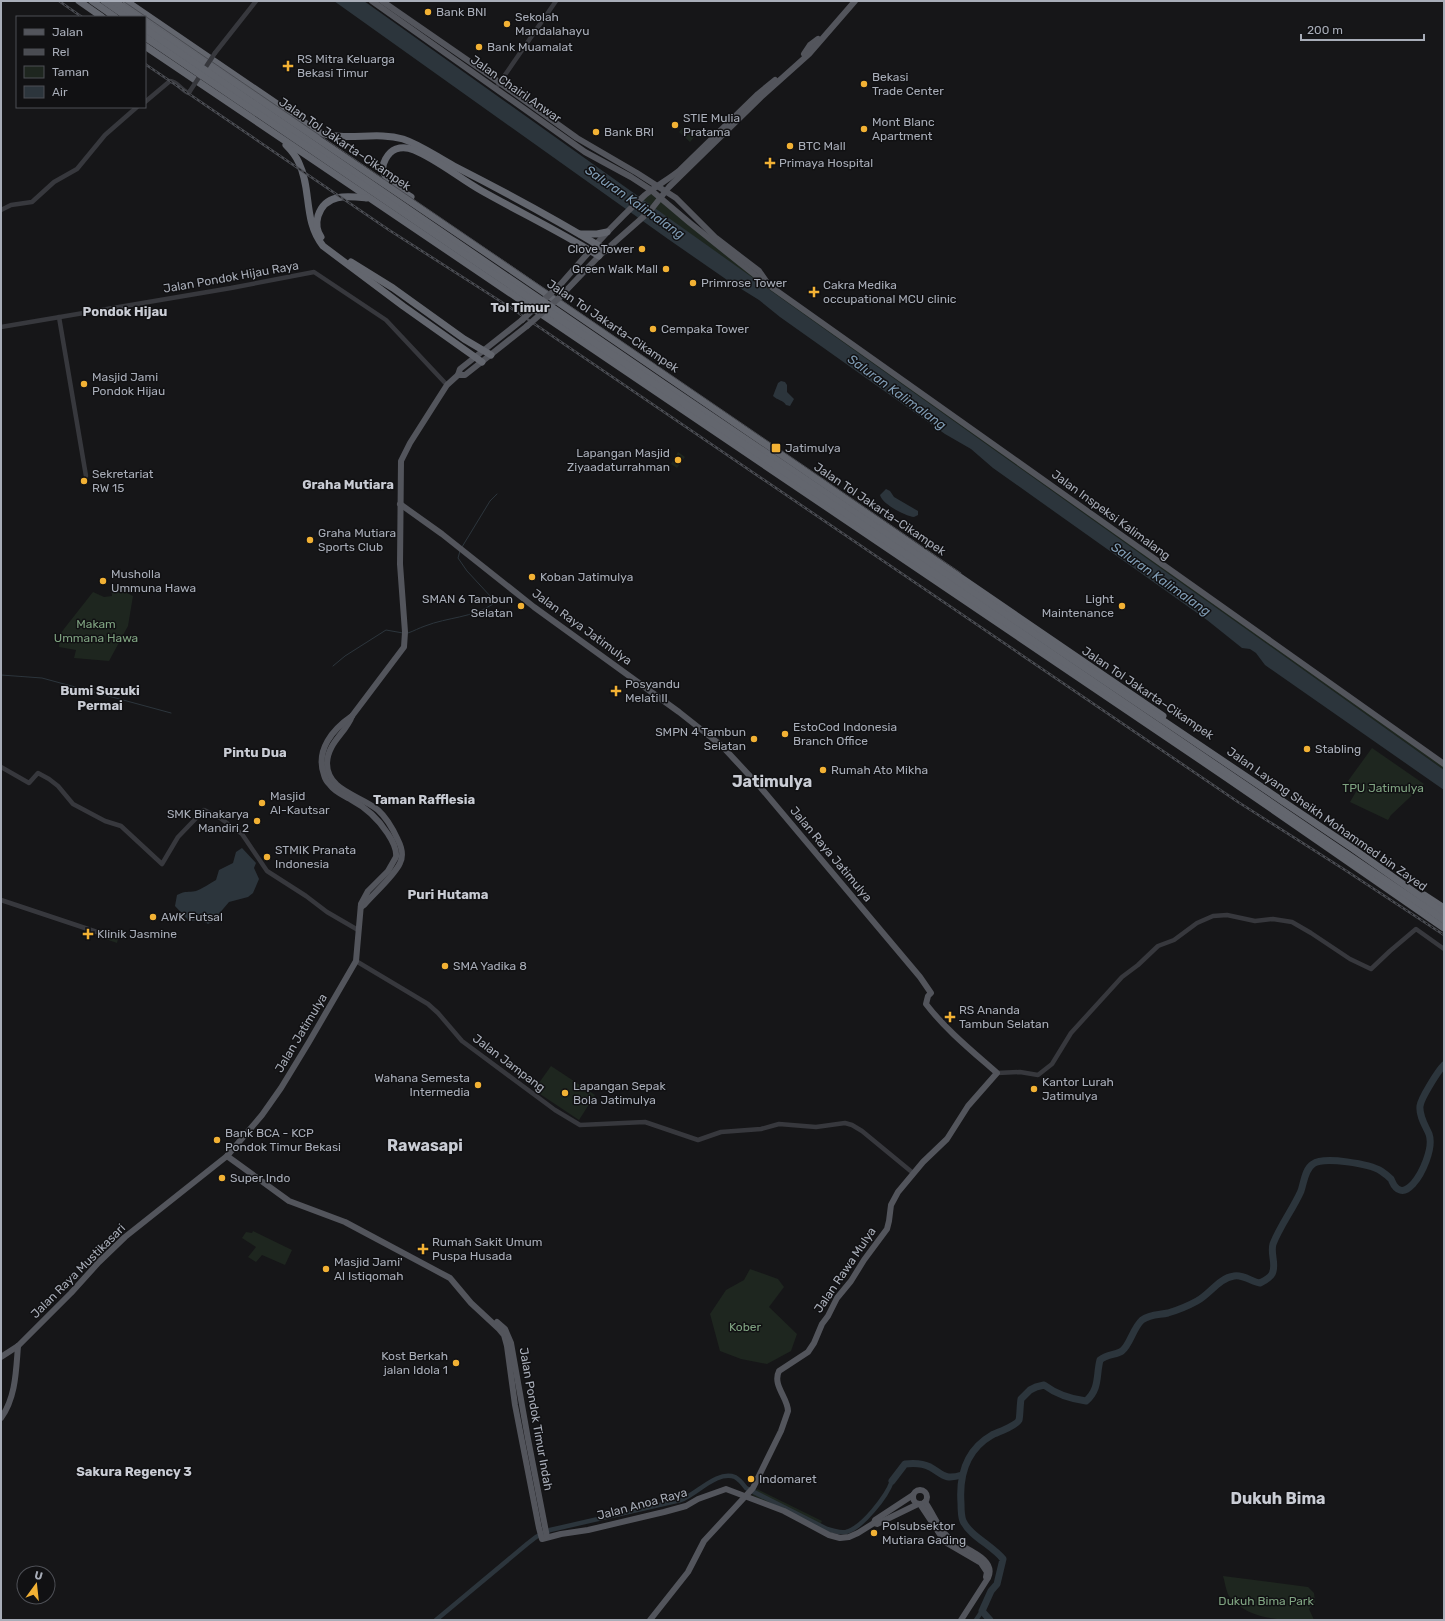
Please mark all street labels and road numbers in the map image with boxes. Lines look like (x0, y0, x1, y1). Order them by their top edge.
street label: Jalan Chairil Anwar (468, 52, 564, 126)
street label: Jalan Tol Jakarta–Cikampek (276, 95, 414, 194)
street label: Jalan Pondok Hijau Raya (162, 258, 300, 296)
street label: Jalan Tol Jakarta–Cikampek (544, 277, 682, 376)
street label: Jalan Tol Jakarta–Cikampek (811, 460, 949, 559)
street label: Jalan Inspeksi Kalimalang (1049, 467, 1173, 563)
street label: Jalan Raya Jatimulya (529, 586, 635, 668)
street label: Jalan Tol Jakarta–Cikampek (1079, 644, 1217, 743)
street label: Jalan Layang Sheikh Mohammed bin Zayed (1224, 744, 1430, 894)
street label: Jalan Raya Jatimulya (787, 804, 875, 904)
street label: Jalan Jatimulya (272, 991, 330, 1075)
street label: Jalan Jampang (470, 1031, 548, 1095)
street label: Jalan Raya Mustikasari (28, 1221, 128, 1321)
street label: Jalan Rawa Mulya (811, 1225, 879, 1315)
street label: Jalan Pondok Timur Indah (517, 1346, 555, 1492)
street label: Jalan Anoa Raya (595, 1485, 689, 1523)

